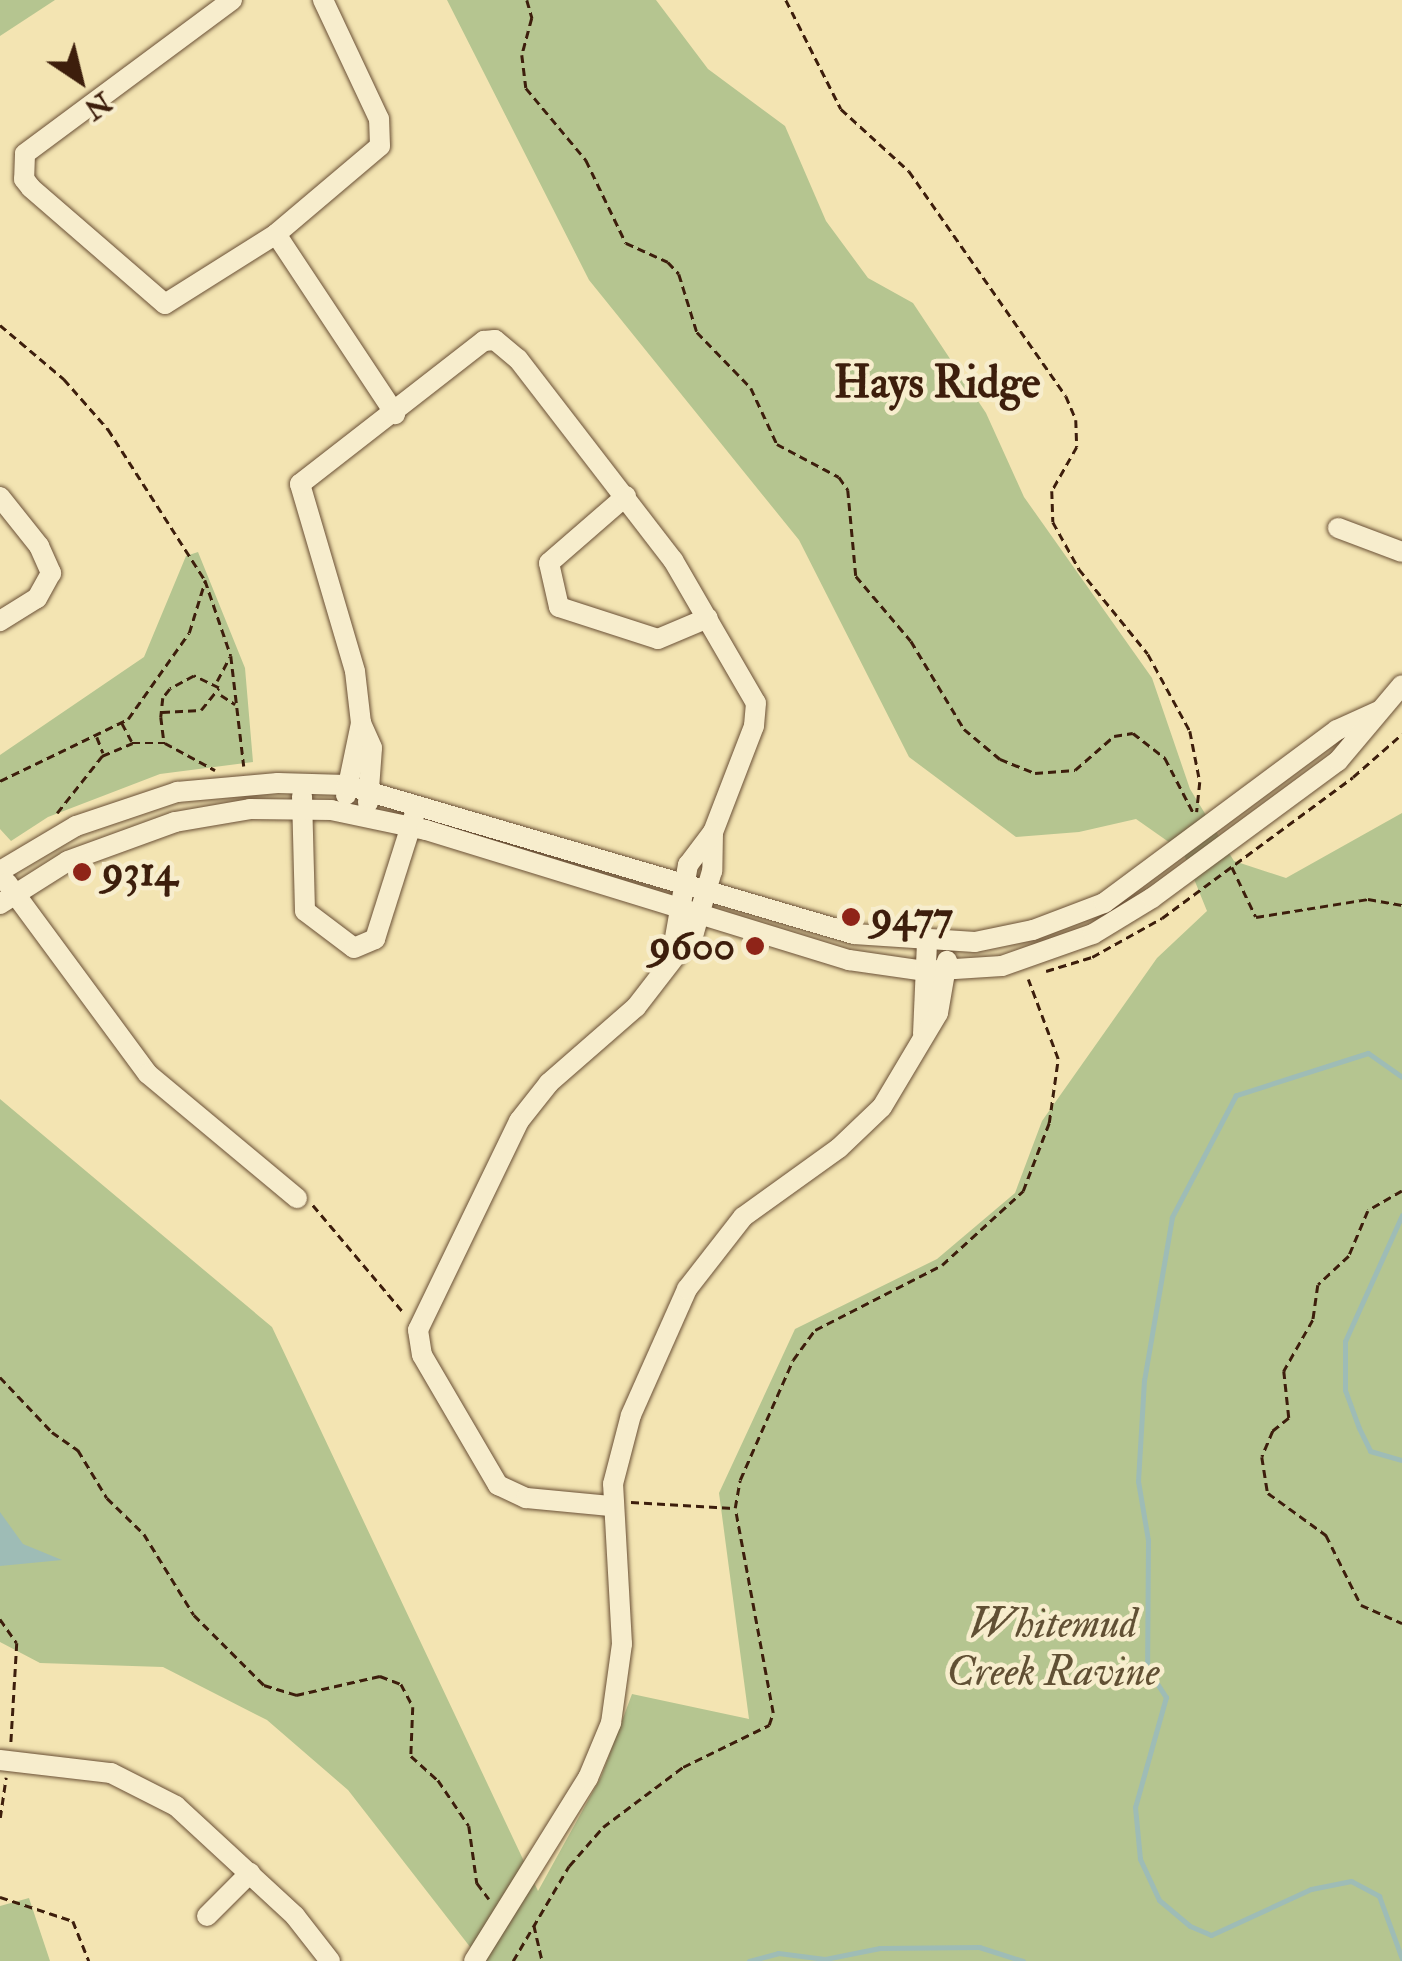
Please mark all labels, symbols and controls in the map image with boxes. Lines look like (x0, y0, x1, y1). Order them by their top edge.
north arrow (30, 30, 130, 130)
text: N (77, 83, 118, 127)
district label: Hays Ridge (834, 357, 1040, 411)
place label: 9314 (102, 847, 177, 897)
marker: 9314 (71, 861, 93, 883)
place label: 9477 (871, 892, 953, 942)
marker: 9477 (840, 906, 862, 928)
place label: 9600 (649, 921, 735, 971)
marker: 9600 (744, 935, 766, 957)
park label: Whitemud Creek Ravine (946, 1599, 1160, 1698)

